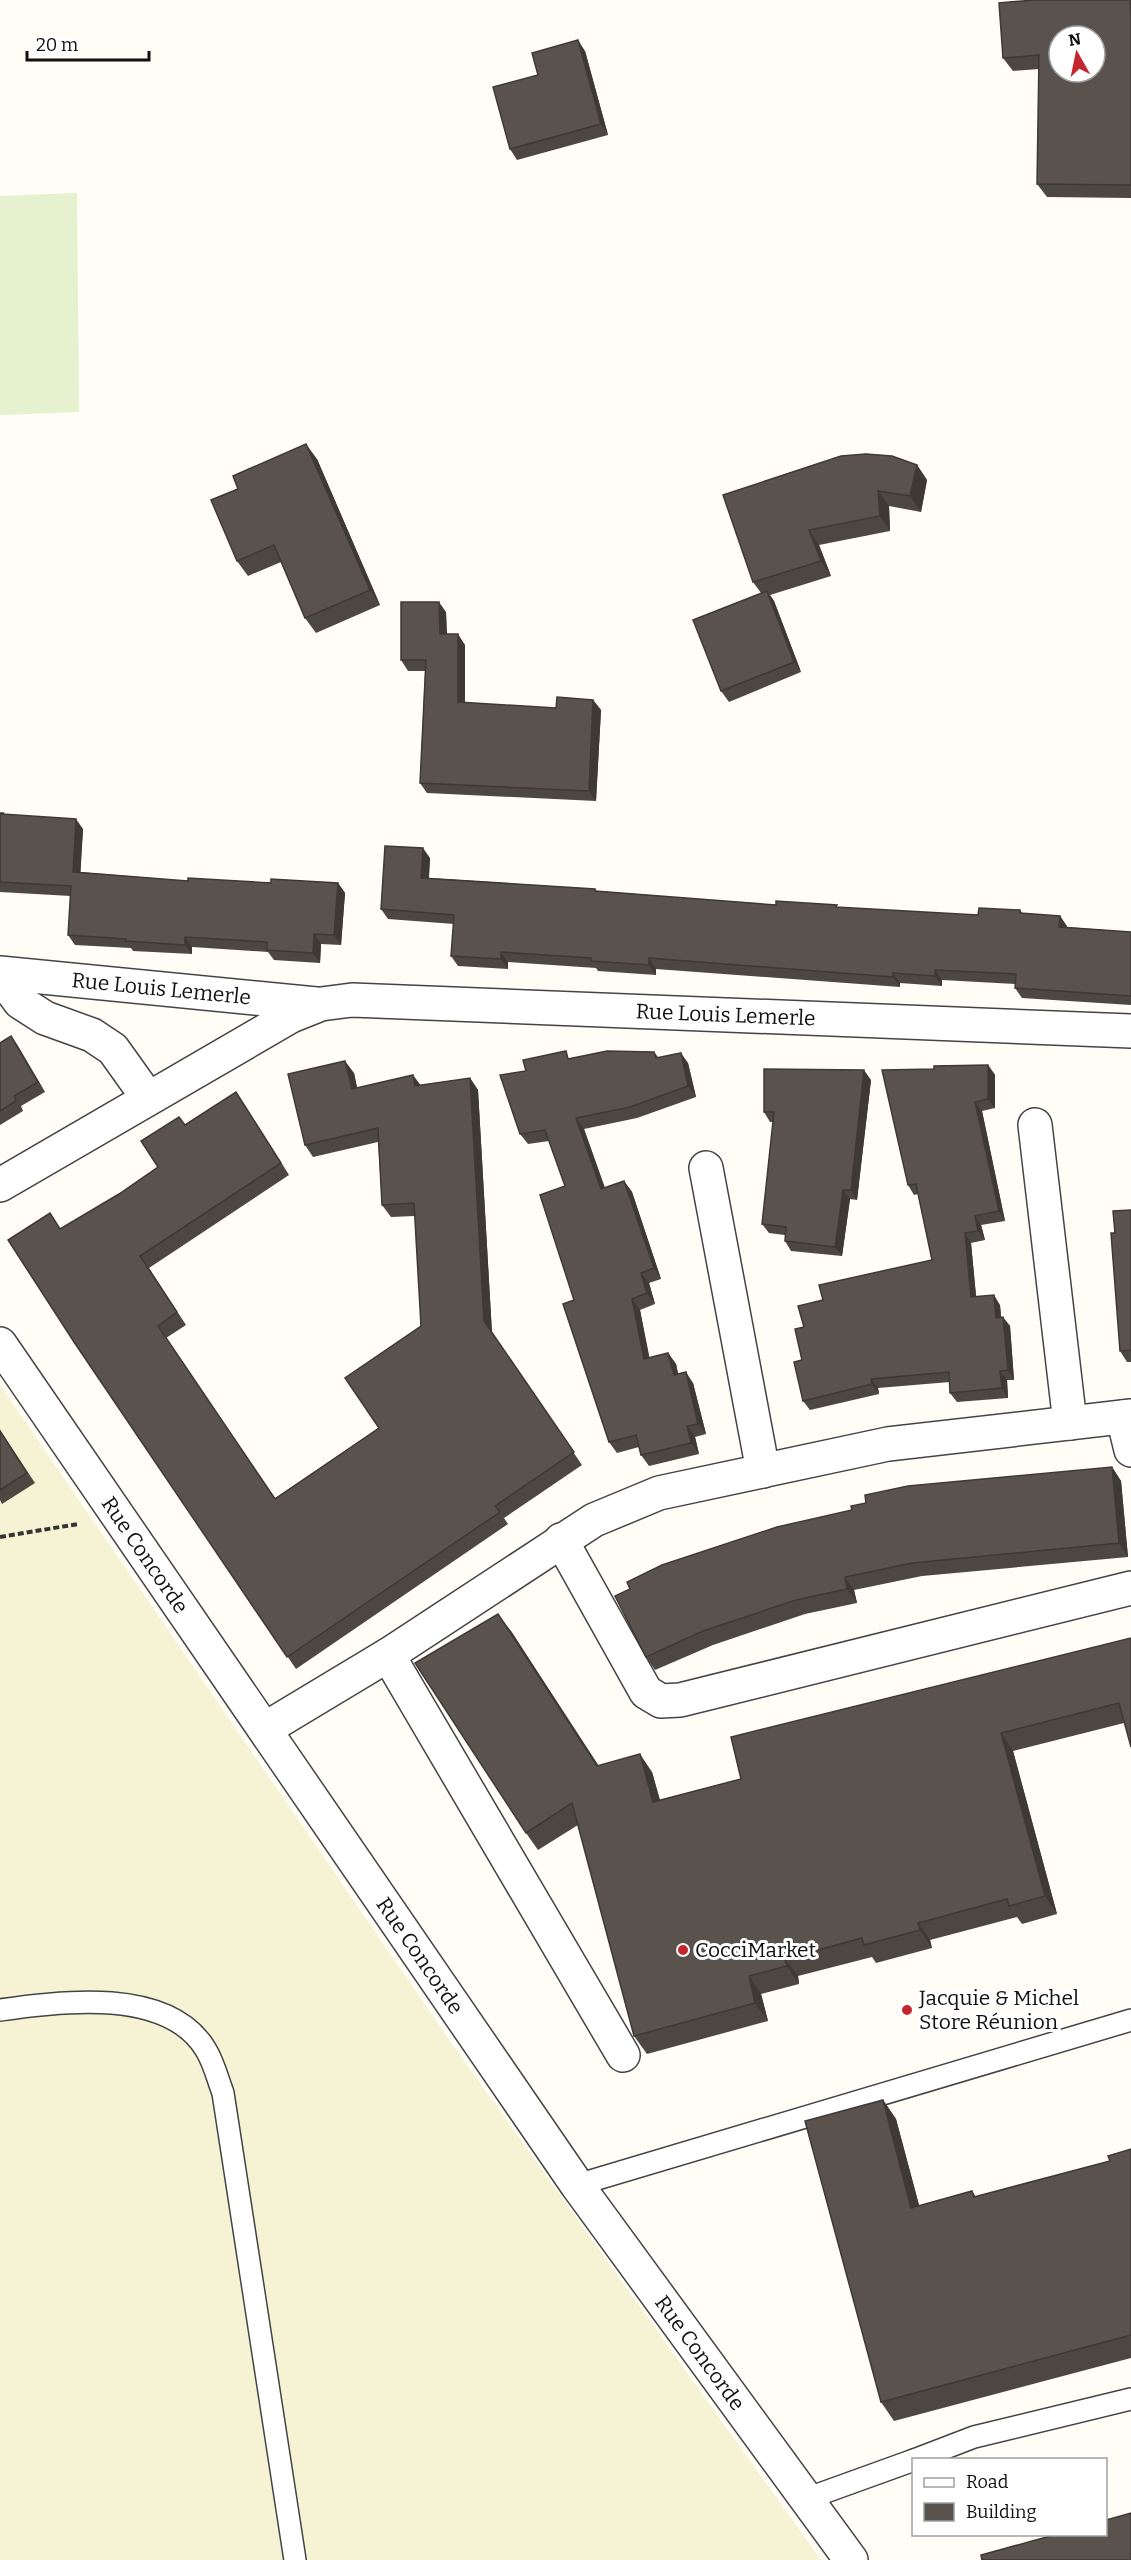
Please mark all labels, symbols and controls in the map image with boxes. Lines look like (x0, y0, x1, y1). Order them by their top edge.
scale bar (27, 24, 148, 62)
north arrow (1047, 24, 1107, 84)
text: N (1067, 29, 1082, 50)
text: 20 m (36, 34, 78, 56)
street label: Rue Louis Lemerle (70, 967, 252, 1011)
street label: Rue Louis Lemerle (635, 998, 816, 1031)
street label: Rue Concorde (96, 1492, 194, 1618)
street label: Rue Concorde (371, 1893, 469, 2019)
place label: CocciMarket (695, 1937, 817, 1963)
marker: CocciMarket (676, 1943, 690, 1957)
place label: Jacquie & Michel Store Réunion (918, 1985, 1079, 2035)
marker: Jacquie & Michel Store Réunion (900, 2003, 914, 2017)
street label: Rue Concorde (649, 2291, 750, 2416)
legend (912, 2458, 1107, 2536)
text: Road (966, 2471, 1009, 2493)
text: Building (966, 2501, 1037, 2523)

